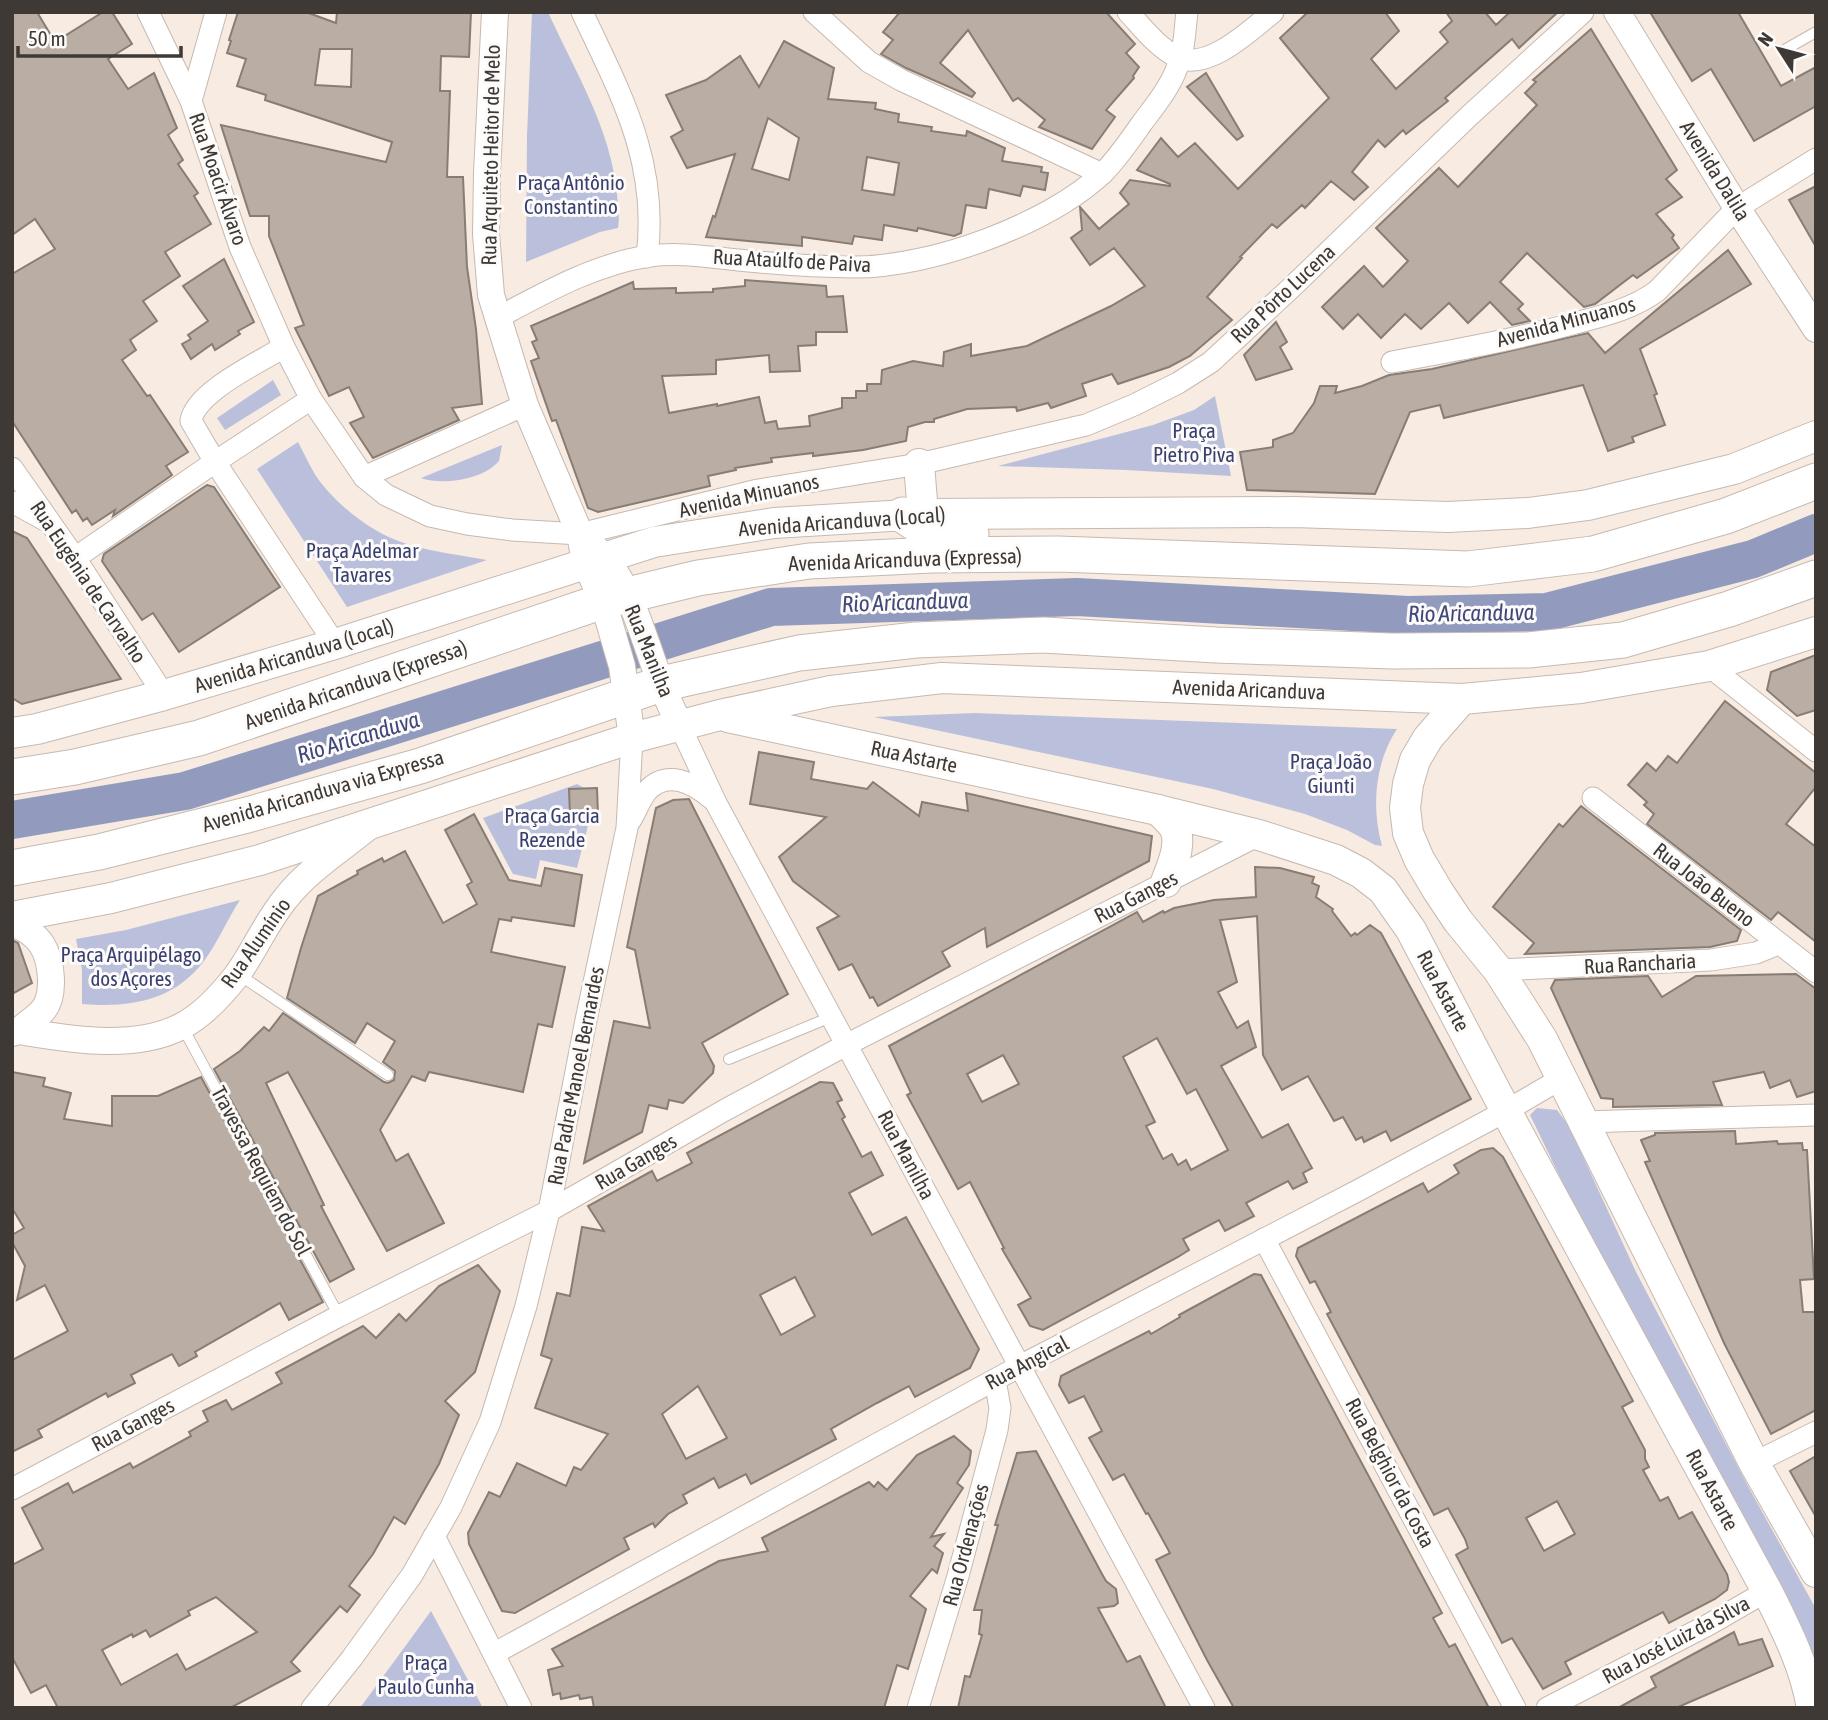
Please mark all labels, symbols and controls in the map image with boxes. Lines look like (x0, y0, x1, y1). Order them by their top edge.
scale bar (18, 14, 180, 58)
north arrow (1744, 14, 1814, 84)
text: 50 m (28, 26, 66, 50)
text: N (1753, 28, 1777, 50)
street label: Rua Arquiteto Heitor de Melo (476, 44, 504, 266)
street label: Rua Moacir Álvaro (185, 109, 253, 248)
street label: Avenida Dalila (1676, 116, 1756, 225)
park label: Praça Antônio Constantino (517, 170, 625, 218)
street label: Rua Pôrto Lucena (1225, 239, 1339, 348)
street label: Rua Ataúlfo de Paiva (712, 244, 872, 276)
street label: Avenida Minuanos (1494, 291, 1638, 351)
park label: Praça Pietro Piva (1153, 418, 1235, 466)
street label: Avenida Minuanos (677, 468, 821, 522)
street label: Rua Eugênia de Carvalho (26, 496, 152, 667)
street label: Avenida Aricanduva (Local) (738, 502, 946, 540)
park label: Praça Adelmar Tavares (306, 538, 419, 586)
street label: Avenida Aricanduva (Expressa) (788, 543, 1022, 575)
water label: Rio Aricanduva (841, 587, 969, 617)
water label: Rio Aricanduva (1408, 599, 1535, 627)
street label: Rua Manilha (621, 601, 679, 700)
street label: Avenida Aricanduva (Local) (191, 613, 396, 697)
street label: Avenida Aricanduva (Expressa) (241, 635, 470, 733)
street label: Avenida Aricanduva (1172, 674, 1326, 704)
water label: Rio Aricanduva (294, 706, 423, 768)
street label: Rua Astarte (869, 735, 960, 777)
street label: Avenida Aricanduva via Expressa (199, 744, 446, 836)
park label: Praça João Giunti (1290, 749, 1372, 797)
park label: Praça Garcia Rezende (504, 803, 600, 851)
street label: Rua João Bueno (1649, 837, 1760, 931)
street label: Rua Ganges (1090, 865, 1181, 927)
street label: Rua Alumínio (215, 893, 295, 992)
park label: Praça Arquipélago dos Açores (61, 942, 201, 990)
street label: Rua Astarte (1413, 946, 1475, 1035)
street label: Rua Rancharia (1583, 948, 1697, 978)
street label: Rua Padre Manoel Bernardes (542, 965, 608, 1187)
street label: Travessa Requiem do Sol (207, 1082, 317, 1260)
street label: Rua Manilha (873, 1106, 940, 1203)
street label: Rua Ganges (591, 1128, 680, 1194)
street label: Rua Angical (981, 1330, 1073, 1394)
street label: Rua Ganges (87, 1392, 178, 1456)
street label: Rua Belghior da Costa (1341, 1394, 1440, 1552)
street label: Rua Astarte (1682, 1445, 1744, 1534)
street label: Rua Ordenações (937, 1481, 993, 1609)
street label: Rua José Luiz da Silva (1598, 1590, 1753, 1688)
park label: Praça Paulo Cunha (377, 1650, 475, 1698)

